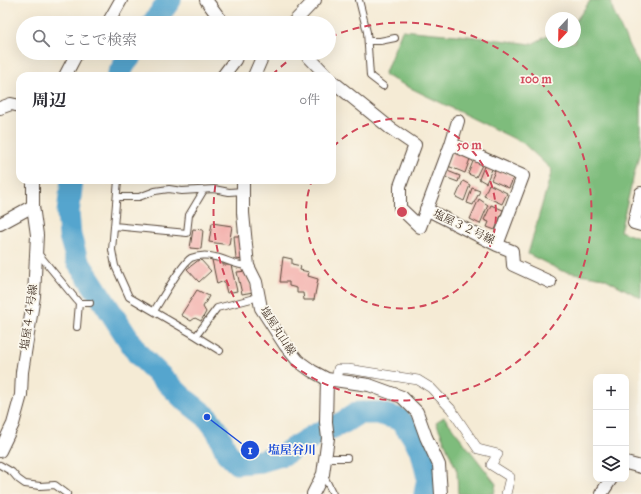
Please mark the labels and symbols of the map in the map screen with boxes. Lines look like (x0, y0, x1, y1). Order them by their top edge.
north arrow (545, 12, 581, 48)
text: 100 m (520, 72, 553, 86)
text: 50 m (456, 138, 483, 152)
centre of rings (395, 205, 409, 219)
street label: 塩屋３２号線 (431, 207, 497, 247)
street label: 塩屋４４号線 (18, 283, 40, 351)
street label: 塩屋丸山線 (258, 304, 298, 358)
callout: 塩屋谷川 (240, 438, 324, 462)
text: 1 (248, 443, 253, 457)
text: 塩屋谷川 (268, 443, 316, 457)

